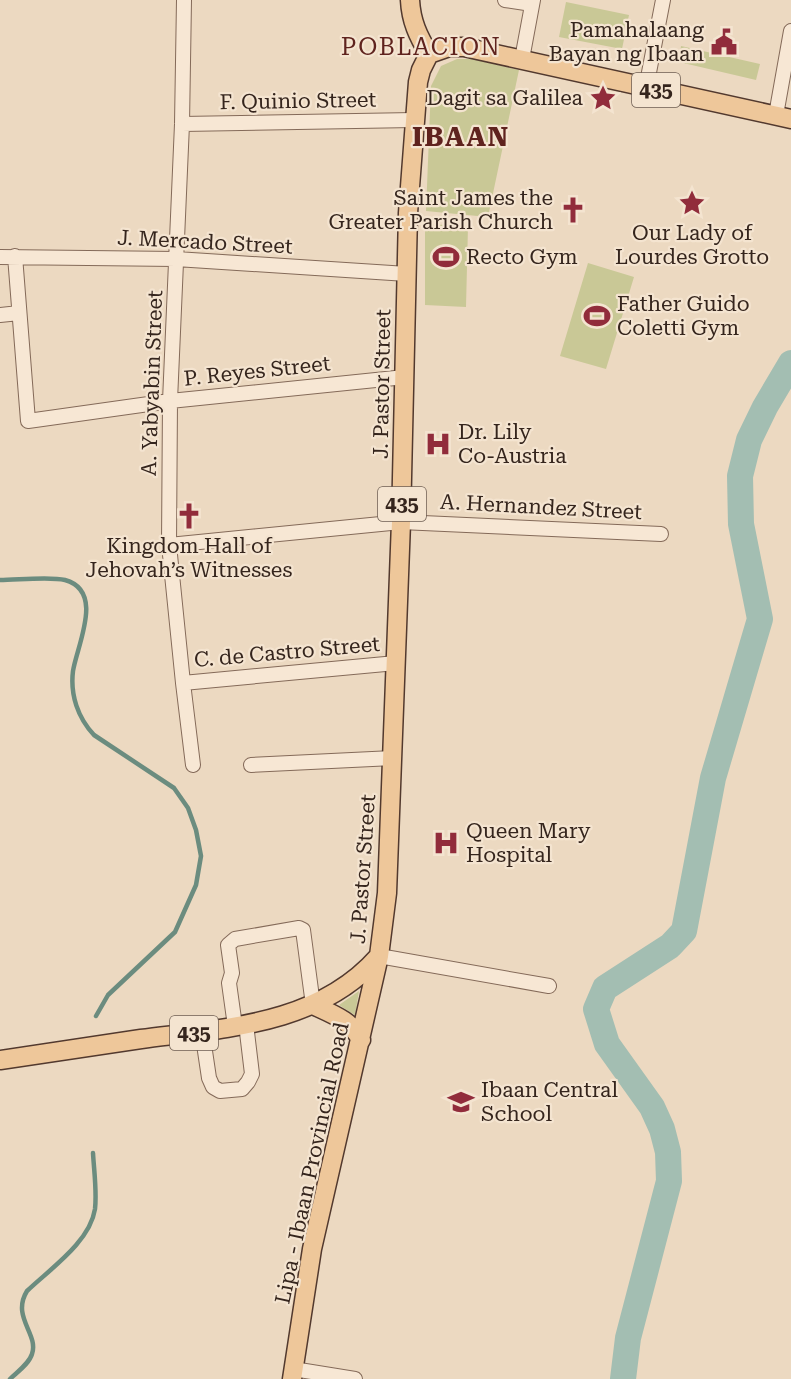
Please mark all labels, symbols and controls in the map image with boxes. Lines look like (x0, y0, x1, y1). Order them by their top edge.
place label: Pamahalaang Bayan ng Ibaan (549, 18, 704, 66)
public building icon: Pamahalaang Bayan ng Ibaan (709, 27, 739, 57)
district label: POBLACION (341, 33, 501, 61)
road number: 435 (632, 73, 680, 107)
place icon: Dagit sa Galilea (588, 83, 618, 113)
place label: Dagit sa Galilea (427, 86, 584, 110)
street label: F. Quinio Street (220, 88, 377, 114)
district label: IBAAN (412, 121, 510, 153)
place label: Saint James the Greater Parish Church (329, 186, 553, 234)
place icon: Our Lady of Lourdes Grotto (677, 188, 707, 218)
church icon: Saint James the Greater Parish Church (558, 195, 588, 225)
place label: Our Lady of Lourdes Grotto (615, 221, 769, 269)
street label: J. Mercado Street (117, 225, 293, 259)
sports icon: Recto Gym (431, 242, 461, 272)
place label: Recto Gym (466, 245, 578, 269)
street label: A. Yabyabin Street (137, 289, 167, 476)
place label: Father Guido Coletti Gym (617, 292, 750, 340)
sports icon: Father Guido Coletti Gym (582, 301, 612, 331)
street label: J. Pastor Street (369, 309, 395, 459)
street label: P. Reyes Street (182, 351, 332, 391)
place label: Dr. Lily Co-Austria (458, 420, 567, 468)
hospital icon: Dr. Lily Co-Austria (423, 429, 453, 459)
road number: 435 (378, 487, 426, 521)
street label: A. Hernandez Street (439, 490, 643, 524)
church icon: Kingdom Hall of Jehovah’s Witnesses (174, 501, 204, 531)
place label: Kingdom Hall of Jehovah’s Witnesses (86, 534, 292, 582)
street label: C. de Castro Street (193, 632, 381, 672)
street label: J. Pastor Street (346, 793, 380, 945)
place label: Queen Mary Hospital (466, 819, 591, 867)
hospital icon: Queen Mary Hospital (431, 828, 461, 858)
road number: 435 (170, 1016, 218, 1050)
street label: Lipa - Ibaan Provincial Road (270, 1020, 354, 1306)
place label: Ibaan Central School (481, 1078, 618, 1126)
school or university icon: Ibaan Central School (446, 1087, 476, 1117)

